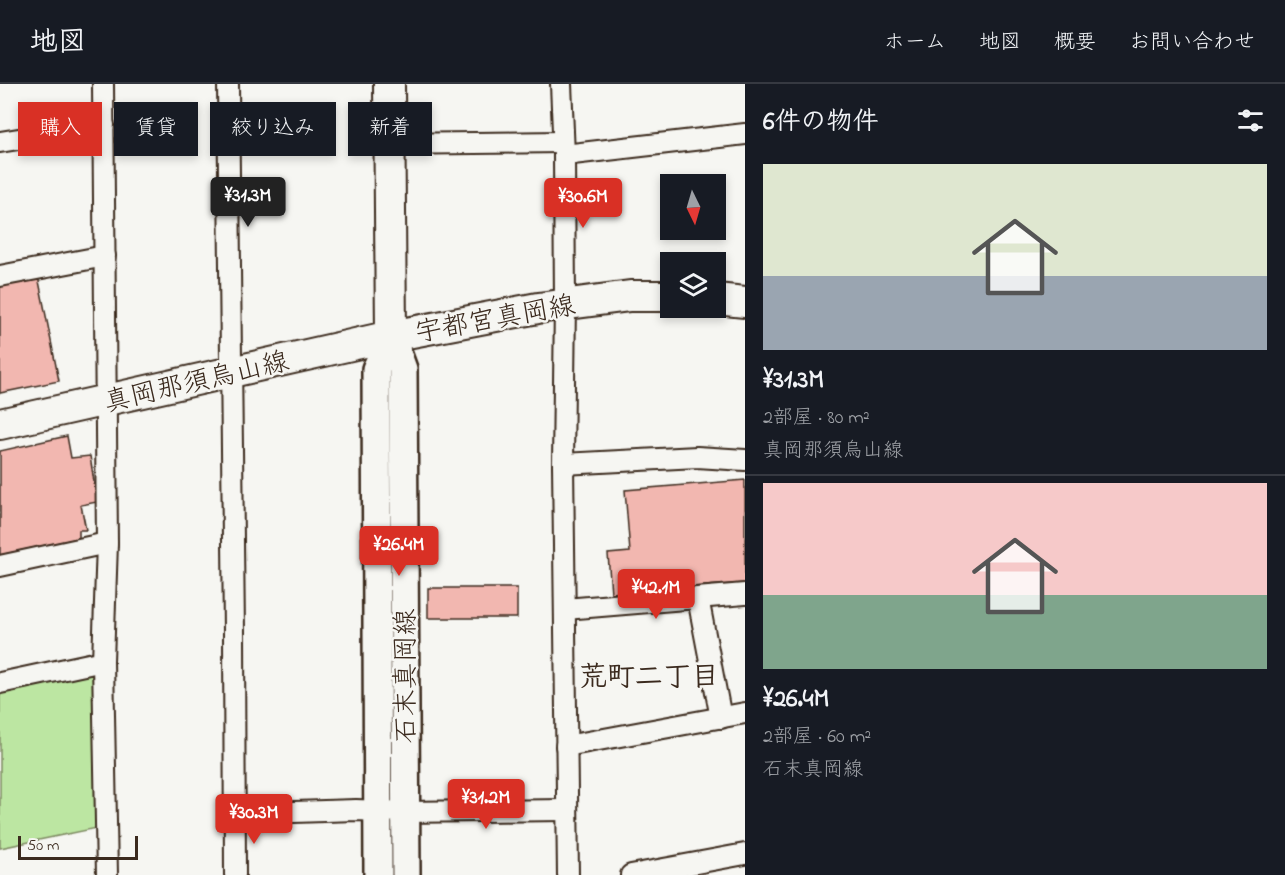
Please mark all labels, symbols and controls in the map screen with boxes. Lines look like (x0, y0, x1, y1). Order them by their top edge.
text: 地図 (30, 23, 86, 64)
text: ホーム (884, 28, 946, 58)
text: 地図 (979, 28, 1021, 58)
text: 概要 (1054, 28, 1096, 58)
text: お問い合わせ (1129, 28, 1255, 58)
chip: 購入 (18, 102, 102, 156)
chip: 賃貸 (114, 102, 198, 156)
chip: 絞り込み (210, 102, 336, 156)
chip: 新着 (348, 102, 432, 156)
text: 6件の物件 (763, 104, 878, 142)
icon: filters (1234, 104, 1267, 137)
north arrow (660, 174, 726, 240)
map controls (660, 174, 726, 318)
pin: ¥31.3M (199, 177, 297, 228)
pin: ¥30.6M (534, 178, 632, 229)
text: ¥31.3M (225, 182, 271, 211)
text: ¥30.6M (558, 183, 608, 212)
icon: home (961, 203, 1069, 311)
button: layers (660, 252, 726, 318)
street label: 宇都宮真岡線 (412, 287, 579, 354)
street label: 真岡那須烏山線 (100, 343, 293, 424)
text: ¥31.3M (763, 362, 824, 400)
text: 2部屋 · 80 m² (763, 404, 870, 433)
text: 真岡那須烏山線 (763, 437, 903, 466)
icon: home (961, 522, 1069, 630)
pin: ¥26.4M (350, 526, 448, 577)
text: ¥26.4M (374, 531, 425, 560)
pin: ¥42.1M (607, 569, 705, 620)
text: ¥42.1M (632, 574, 680, 603)
street label: 石末真岡線 (388, 609, 427, 744)
district label: 荒町二丁目 (579, 658, 719, 699)
text: ¥26.4M (763, 681, 829, 719)
text: 2部屋 · 60 m² (763, 723, 871, 752)
text: 石末真岡線 (763, 756, 863, 785)
pin: ¥31.2M (437, 779, 535, 830)
text: ¥31.2M (462, 784, 510, 813)
pin: ¥30.3M (205, 794, 303, 845)
text: ¥30.3M (229, 799, 279, 828)
scale bar (18, 833, 138, 860)
text: 50 m (27, 834, 59, 858)

